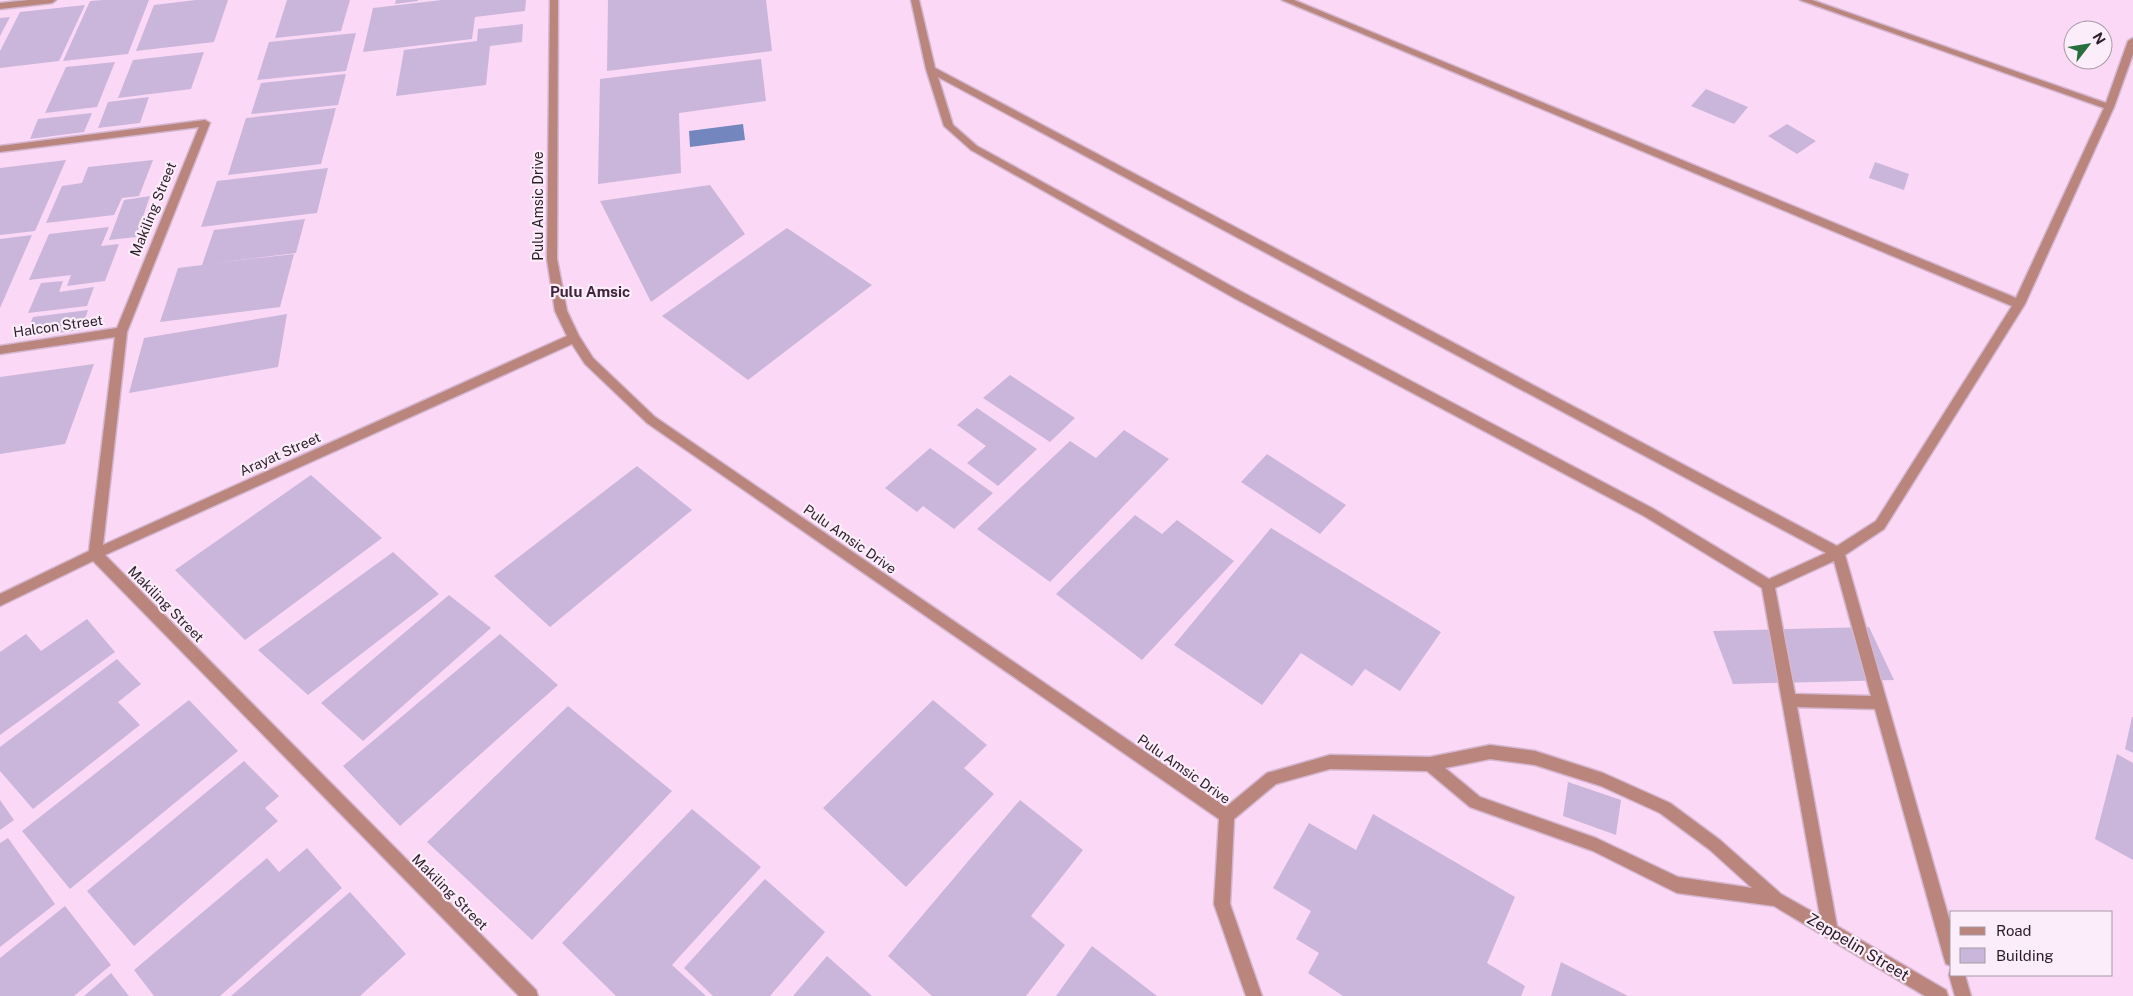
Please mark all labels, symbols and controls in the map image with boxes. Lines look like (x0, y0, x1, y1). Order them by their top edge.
north arrow (2063, 20, 2113, 70)
text: N (2089, 29, 2109, 47)
street label: Pulu Amsic Drive (530, 151, 546, 261)
street label: Makiling Street (127, 159, 179, 259)
district label: Pulu Amsic (550, 283, 630, 300)
street label: Halcon Street (12, 312, 104, 340)
street label: Arayat Street (237, 429, 323, 479)
street label: Pulu Amsic Drive (801, 501, 900, 577)
street label: Makiling Street (125, 563, 207, 645)
street label: Pulu Amsic Drive (1135, 731, 1234, 807)
street label: Makiling Street (409, 851, 491, 933)
street label: Zeppelin Street (1803, 909, 1913, 985)
legend (1950, 911, 2113, 976)
text: Road (1996, 922, 2032, 939)
text: Building (1996, 947, 2054, 964)

